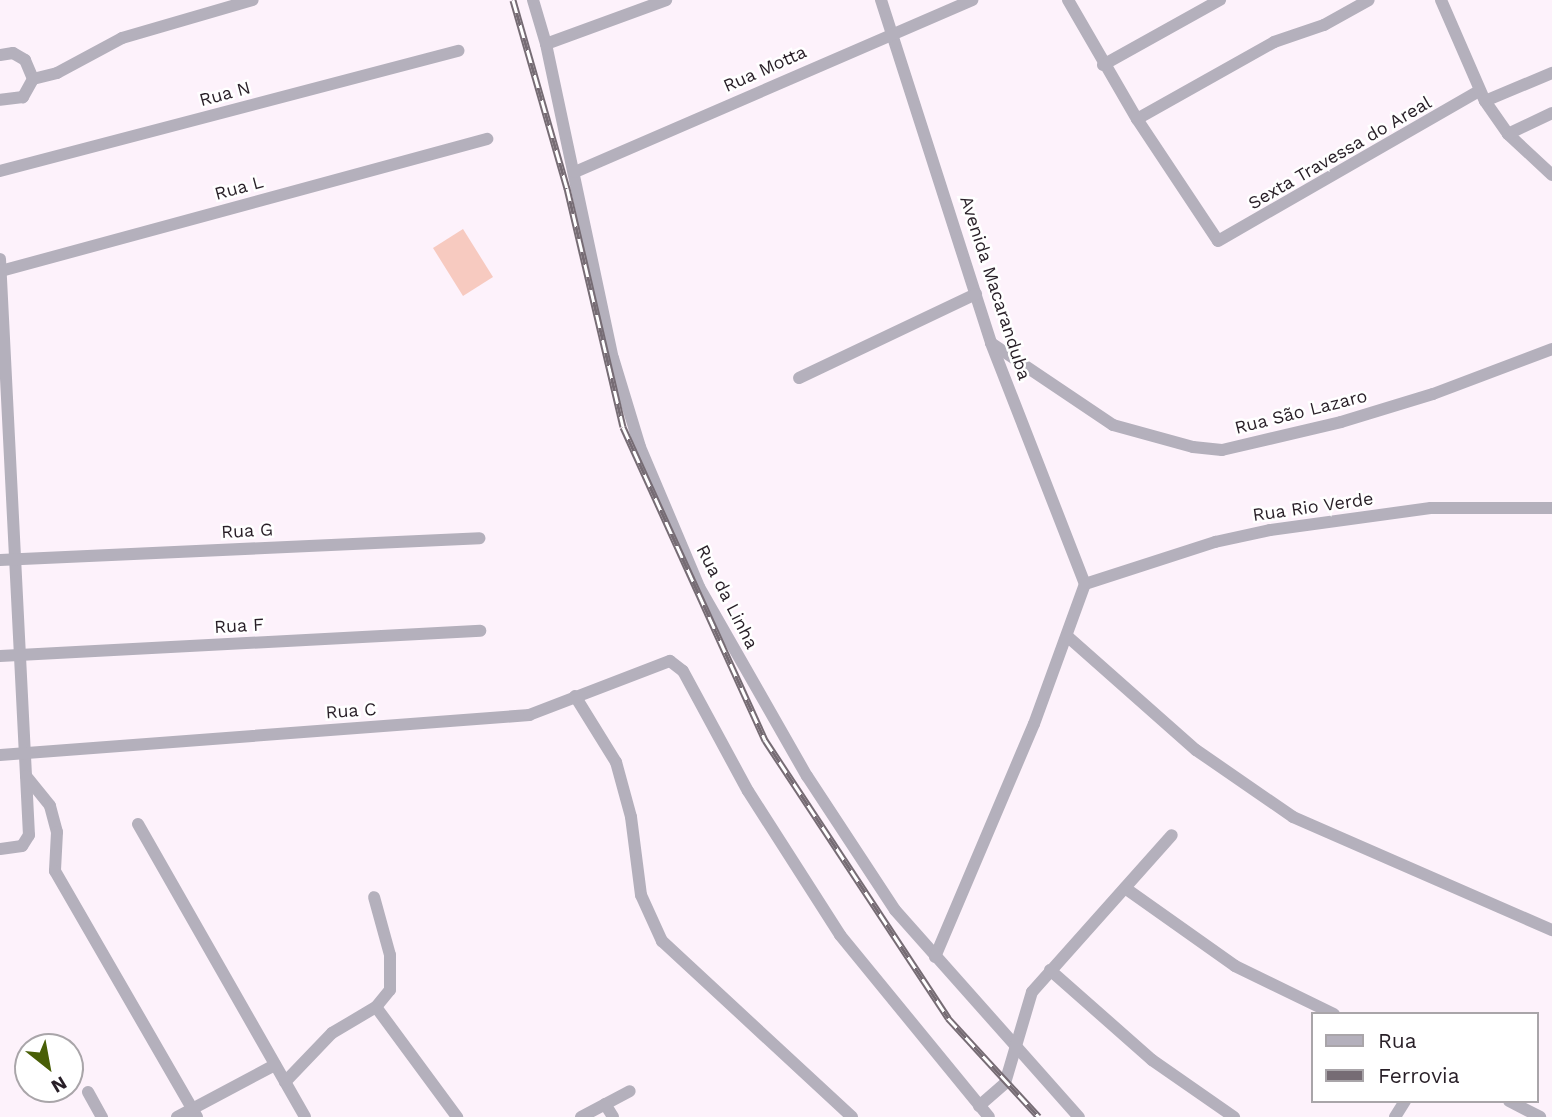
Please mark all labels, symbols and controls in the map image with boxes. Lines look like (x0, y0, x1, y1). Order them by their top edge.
street label: Rua Motta (720, 41, 810, 97)
street label: Rua N (197, 77, 253, 111)
street label: Sexta Travessa do Areal (1244, 91, 1436, 215)
street label: Rua L (212, 171, 266, 205)
street label: Avenida Macaranduba (955, 193, 1035, 383)
street label: Rua São Lazaro (1232, 385, 1370, 439)
street label: Rua Rio Verde (1251, 488, 1375, 526)
street label: Rua G (220, 519, 274, 543)
street label: Rua da Linha (691, 541, 763, 653)
street label: Rua F (213, 614, 265, 638)
street label: Rua C (325, 698, 377, 724)
legend (1310, 1012, 1538, 1103)
text: Rua (1378, 1028, 1417, 1053)
north arrow (14, 1033, 84, 1103)
text: Ferrovia (1378, 1063, 1460, 1088)
text: N (47, 1071, 71, 1098)

